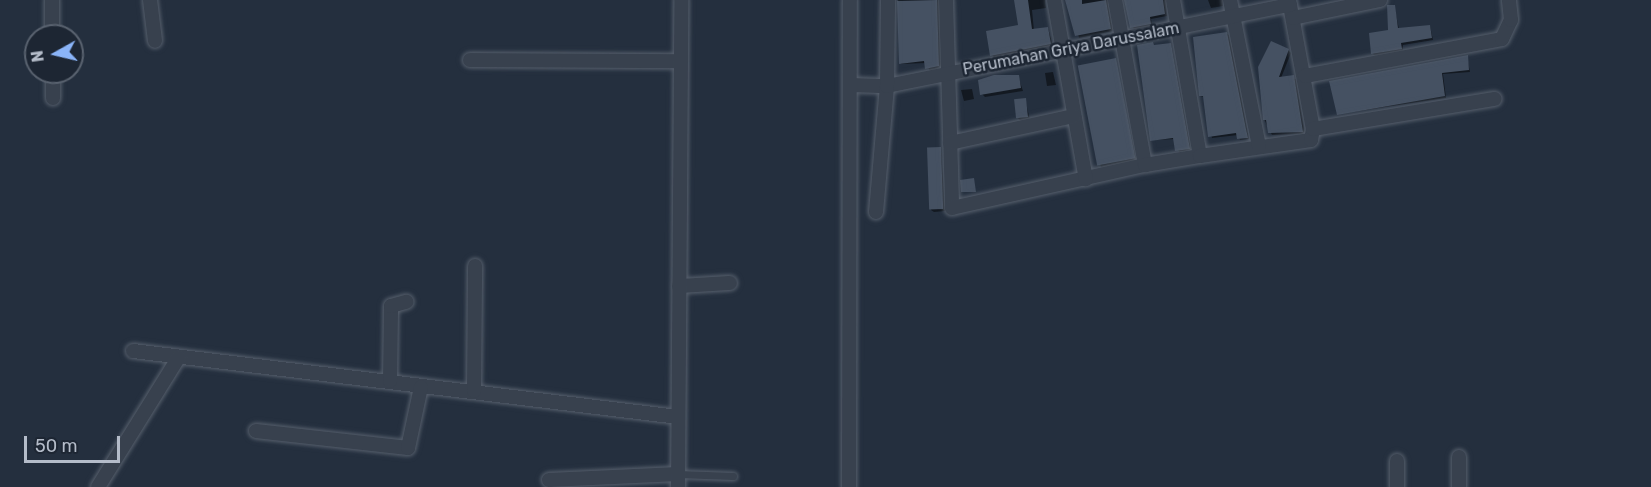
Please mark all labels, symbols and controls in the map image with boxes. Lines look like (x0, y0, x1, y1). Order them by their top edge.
street label: Perumahan Griya Darussalam (961, 19, 1181, 79)
north arrow (24, 24, 84, 84)
text: N (27, 49, 48, 63)
scale bar (27, 424, 123, 462)
text: 50 m (35, 435, 78, 457)

